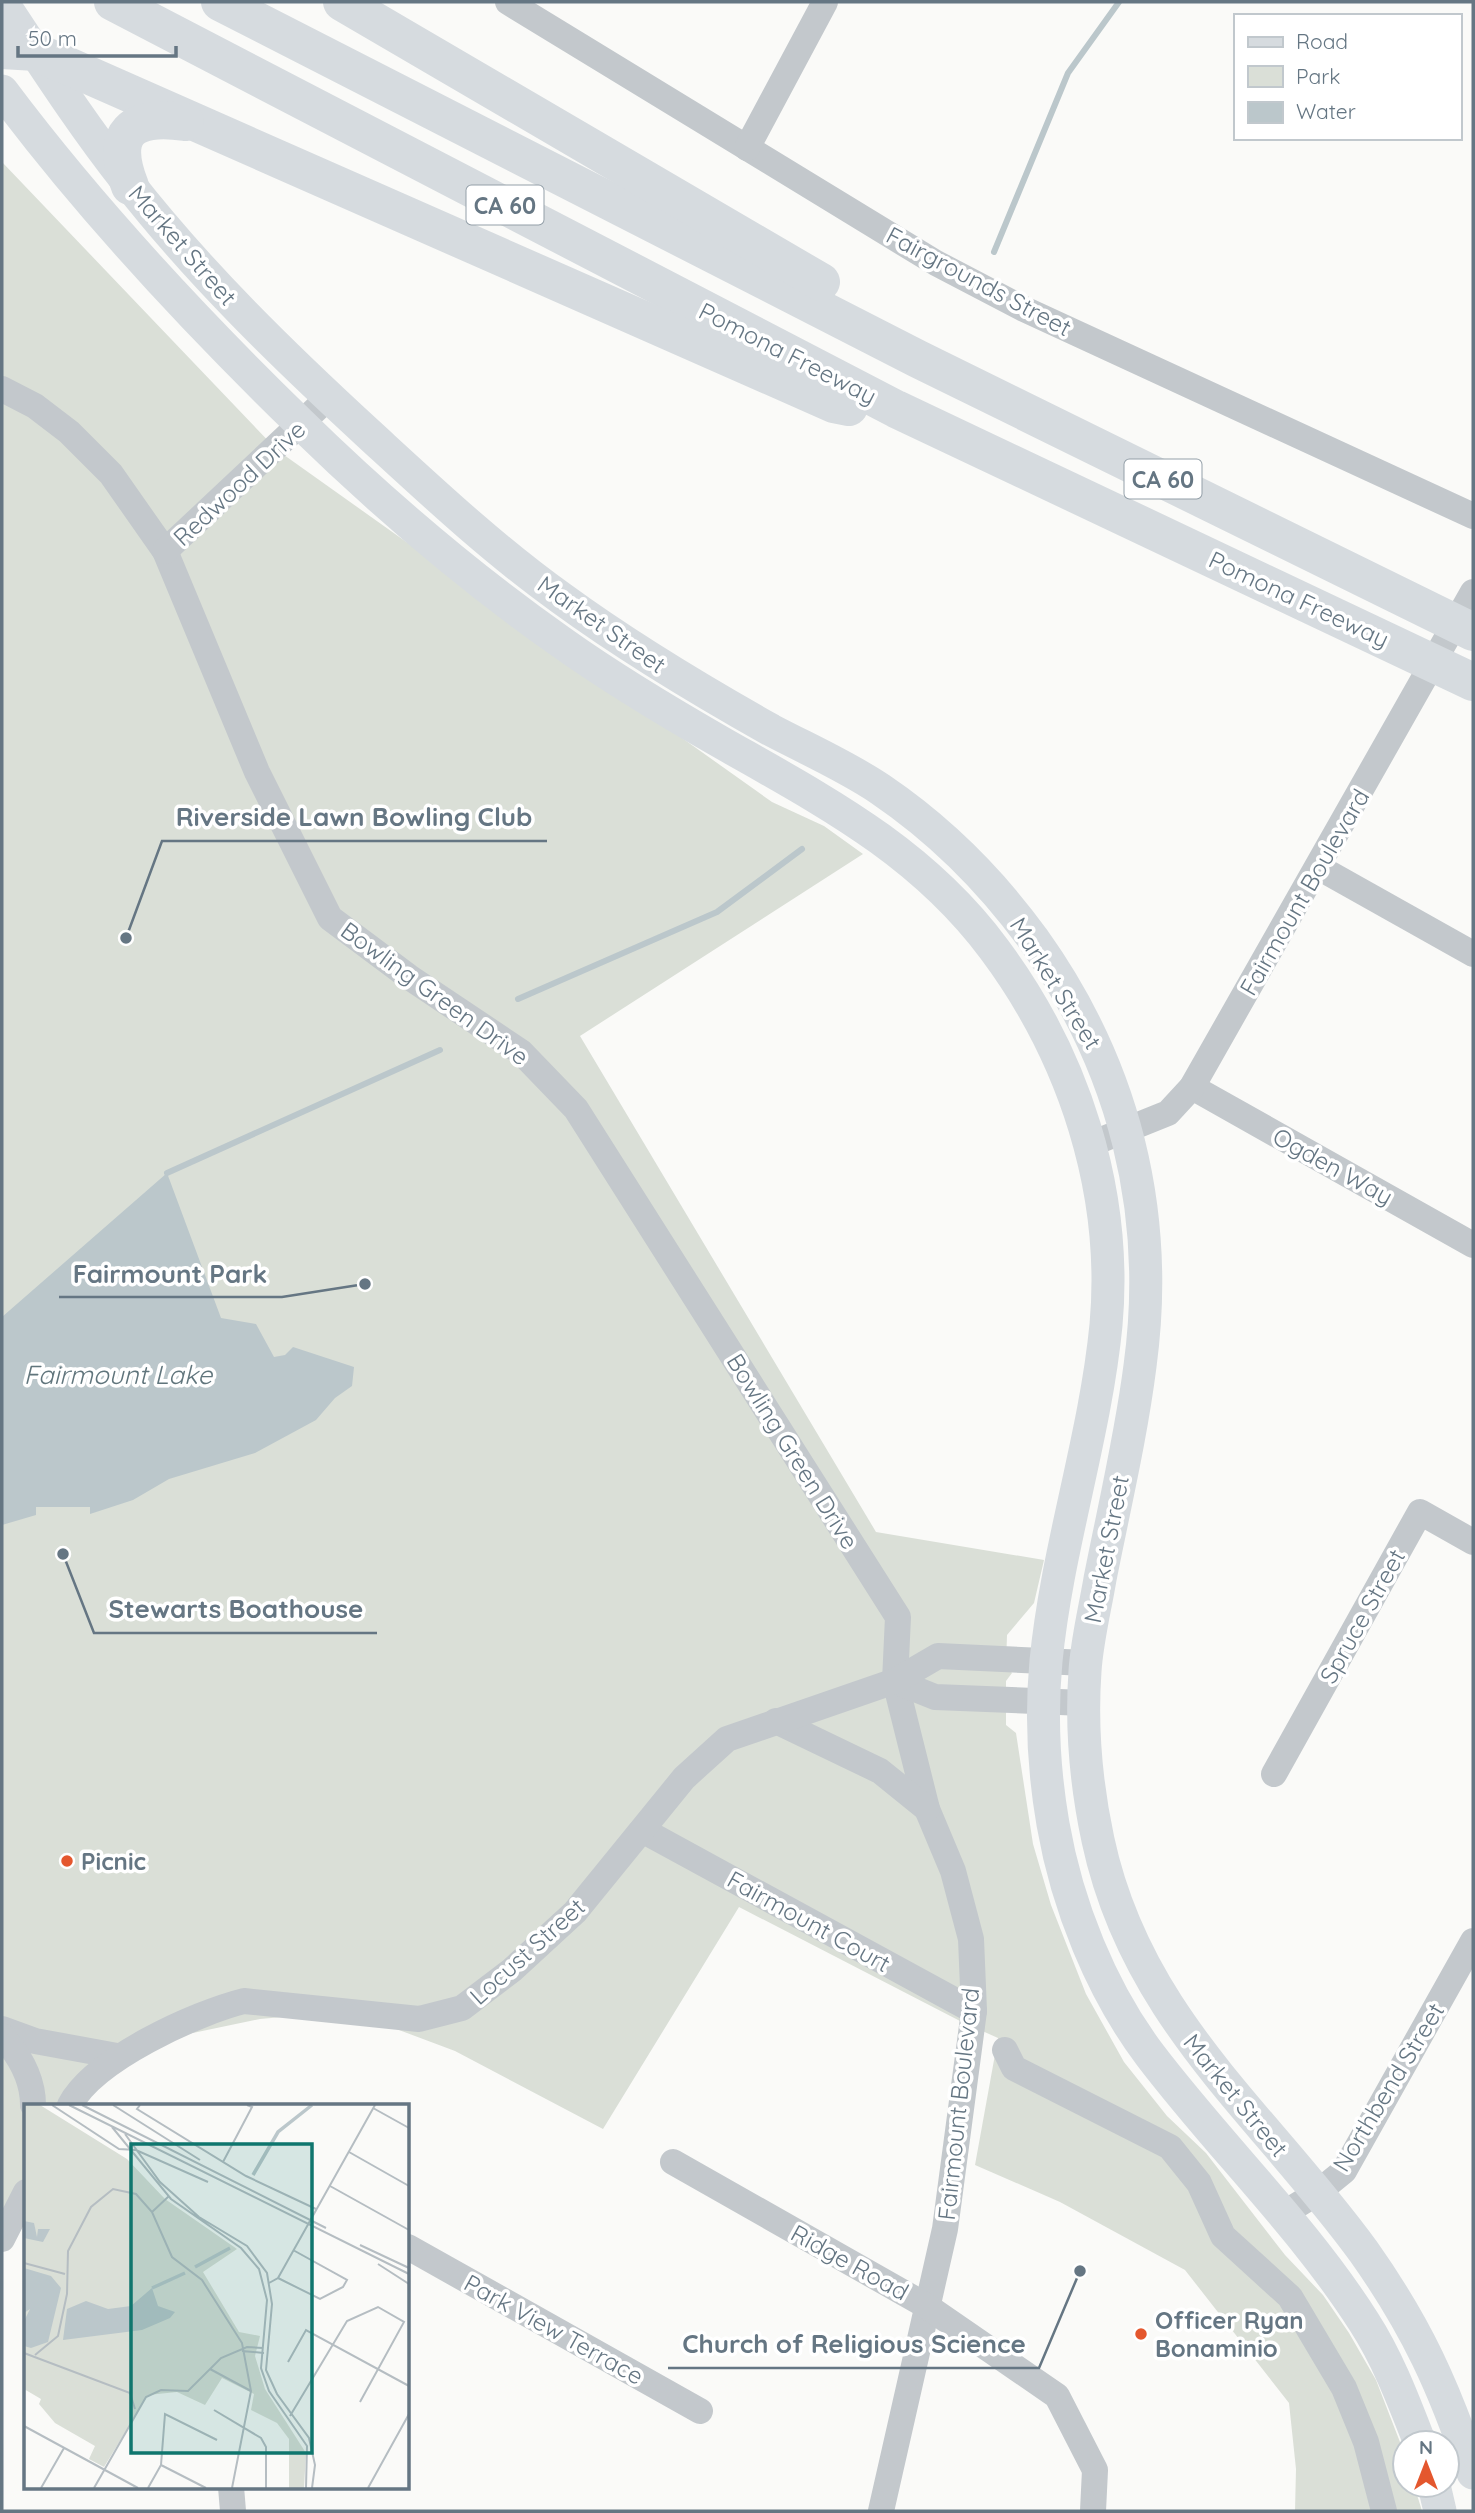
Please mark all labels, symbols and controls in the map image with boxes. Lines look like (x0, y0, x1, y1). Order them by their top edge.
scale bar (18, 14, 175, 58)
legend (1234, 14, 1461, 140)
text: 50 m (28, 25, 77, 51)
text: Road (1296, 28, 1348, 54)
text: Park (1296, 63, 1340, 89)
text: Water (1296, 98, 1356, 124)
street label: Market Street (123, 179, 243, 311)
road number: CA 60 (466, 186, 544, 224)
street label: Fairgrounds Street (881, 220, 1077, 342)
street label: Pomona Freeway (694, 295, 882, 411)
street label: Redwood Drive (167, 414, 311, 552)
road number: CA 60 (1124, 460, 1202, 499)
street label: Pomona Freeway (1204, 544, 1394, 654)
street label: Market Street (532, 569, 672, 679)
street label: Fairmount Boulevard (1233, 783, 1375, 1001)
callout: Riverside Lawn Bowling Club (162, 794, 547, 841)
text: Riverside Lawn Bowling Club (176, 800, 532, 833)
street label: Market Street (1004, 912, 1108, 1054)
street label: Bowling Green Drive (335, 915, 535, 1071)
street label: Ogden Way (1268, 1121, 1398, 1211)
callout: Fairmount Park (59, 1250, 282, 1297)
text: Fairmount Park (73, 1257, 267, 1290)
street label: Bowling Green Drive (721, 1348, 865, 1554)
water label: Fairmount Lake (24, 1358, 213, 1391)
street label: Market Street (1077, 1473, 1135, 1625)
street label: Spruce Street (1313, 1544, 1411, 1688)
callout: Stewarts Boathouse (94, 1586, 377, 1633)
text: Stewarts Boathouse (109, 1592, 363, 1625)
place label: Picnic (81, 1846, 146, 1876)
marker: Picnic (59, 1853, 75, 1869)
street label: Fairmount Court (722, 1864, 896, 1978)
street label: Locust Street (463, 1891, 591, 2011)
street label: Fairmount Boulevard (931, 1986, 985, 2222)
street label: Northbend Street (1326, 1997, 1450, 2177)
street label: Market Street (1177, 2027, 1295, 2163)
inset map (24, 2104, 410, 2488)
street label: Ridge Road (786, 2217, 914, 2307)
street label: Park View Terrace (459, 2267, 649, 2391)
place label: Officer Ryan Bonaminio (1155, 2305, 1304, 2363)
callout: Church of Religious Science (668, 2321, 1039, 2368)
marker: Officer Ryan Bonaminio (1133, 2326, 1149, 2342)
text: Church of Religious Science (682, 2327, 1026, 2360)
north arrow (1391, 2429, 1461, 2499)
text: N (1419, 2435, 1433, 2459)

